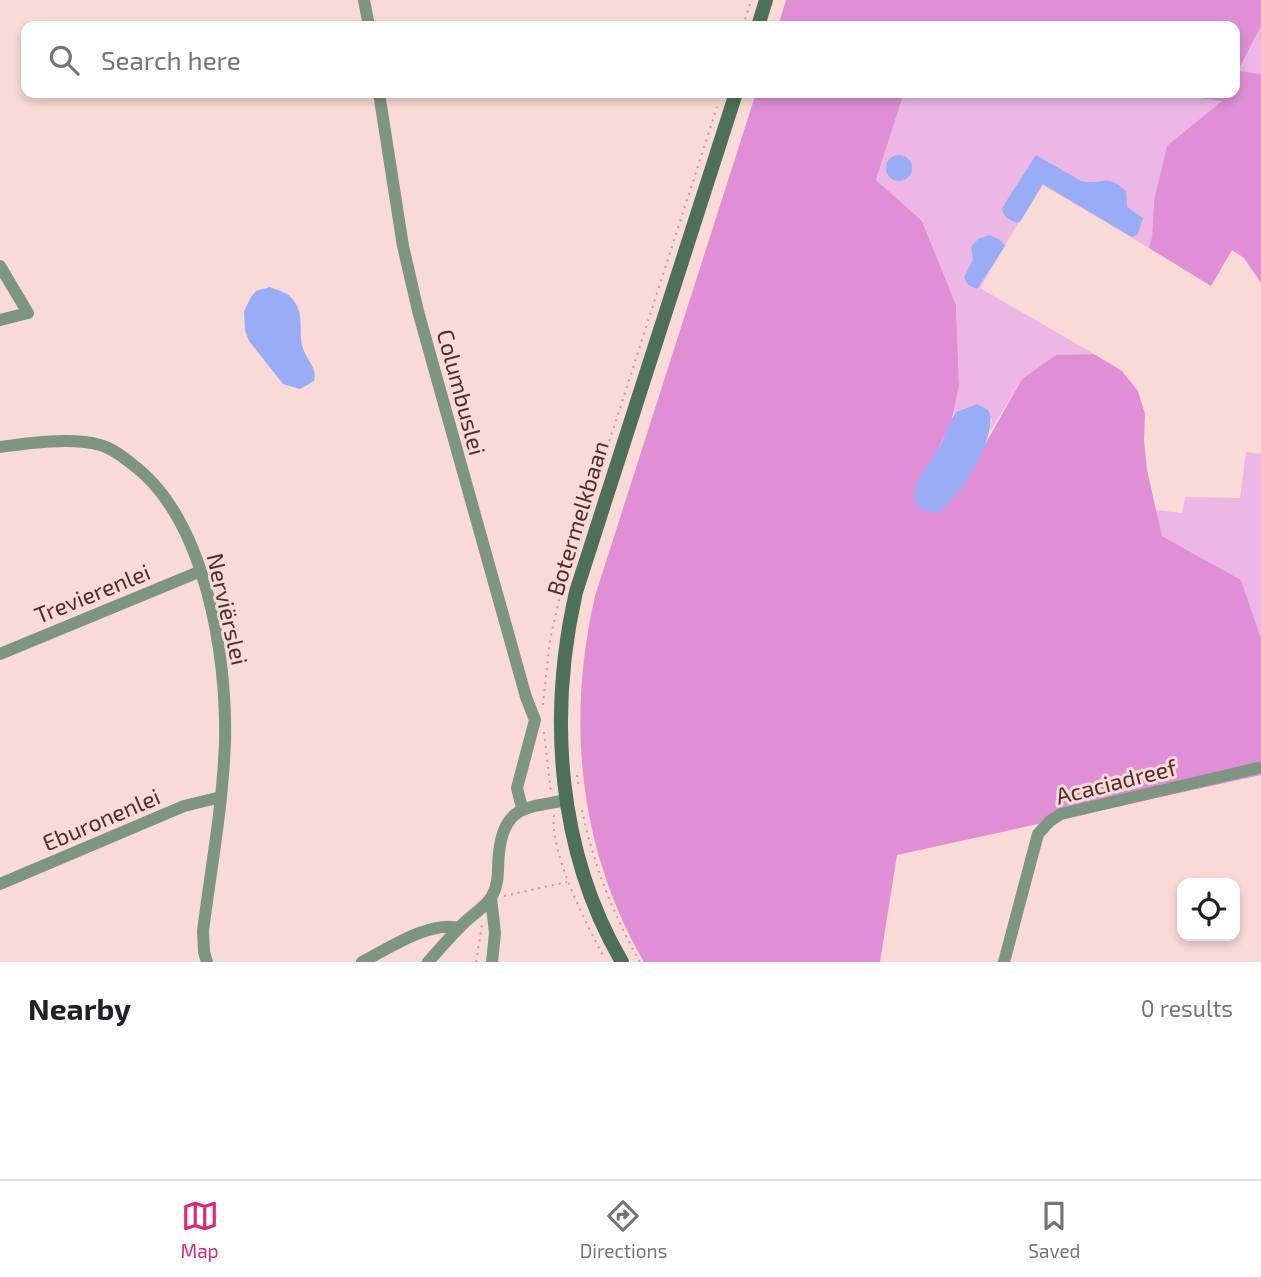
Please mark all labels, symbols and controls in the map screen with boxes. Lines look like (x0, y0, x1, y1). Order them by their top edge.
search box (21, 21, 1240, 98)
icon: search (45, 41, 83, 79)
text: Search here (101, 44, 241, 75)
street label: Columbuslei (432, 326, 492, 458)
street label: Botermelkbaan (540, 437, 614, 599)
street label: Nerviërslei (202, 550, 254, 668)
street label: Trevierenlei (30, 557, 154, 629)
street label: Acaciadreef (1053, 752, 1180, 810)
street label: Eburonenlei (38, 782, 164, 856)
map controls (1177, 878, 1240, 941)
button: locate (1177, 878, 1240, 941)
text: Nearby (28, 990, 131, 1026)
text: 0 results (1141, 994, 1233, 1022)
tab: Map (181, 1197, 219, 1262)
tab: Directions (580, 1197, 667, 1262)
tab: Saved (1028, 1197, 1080, 1262)

